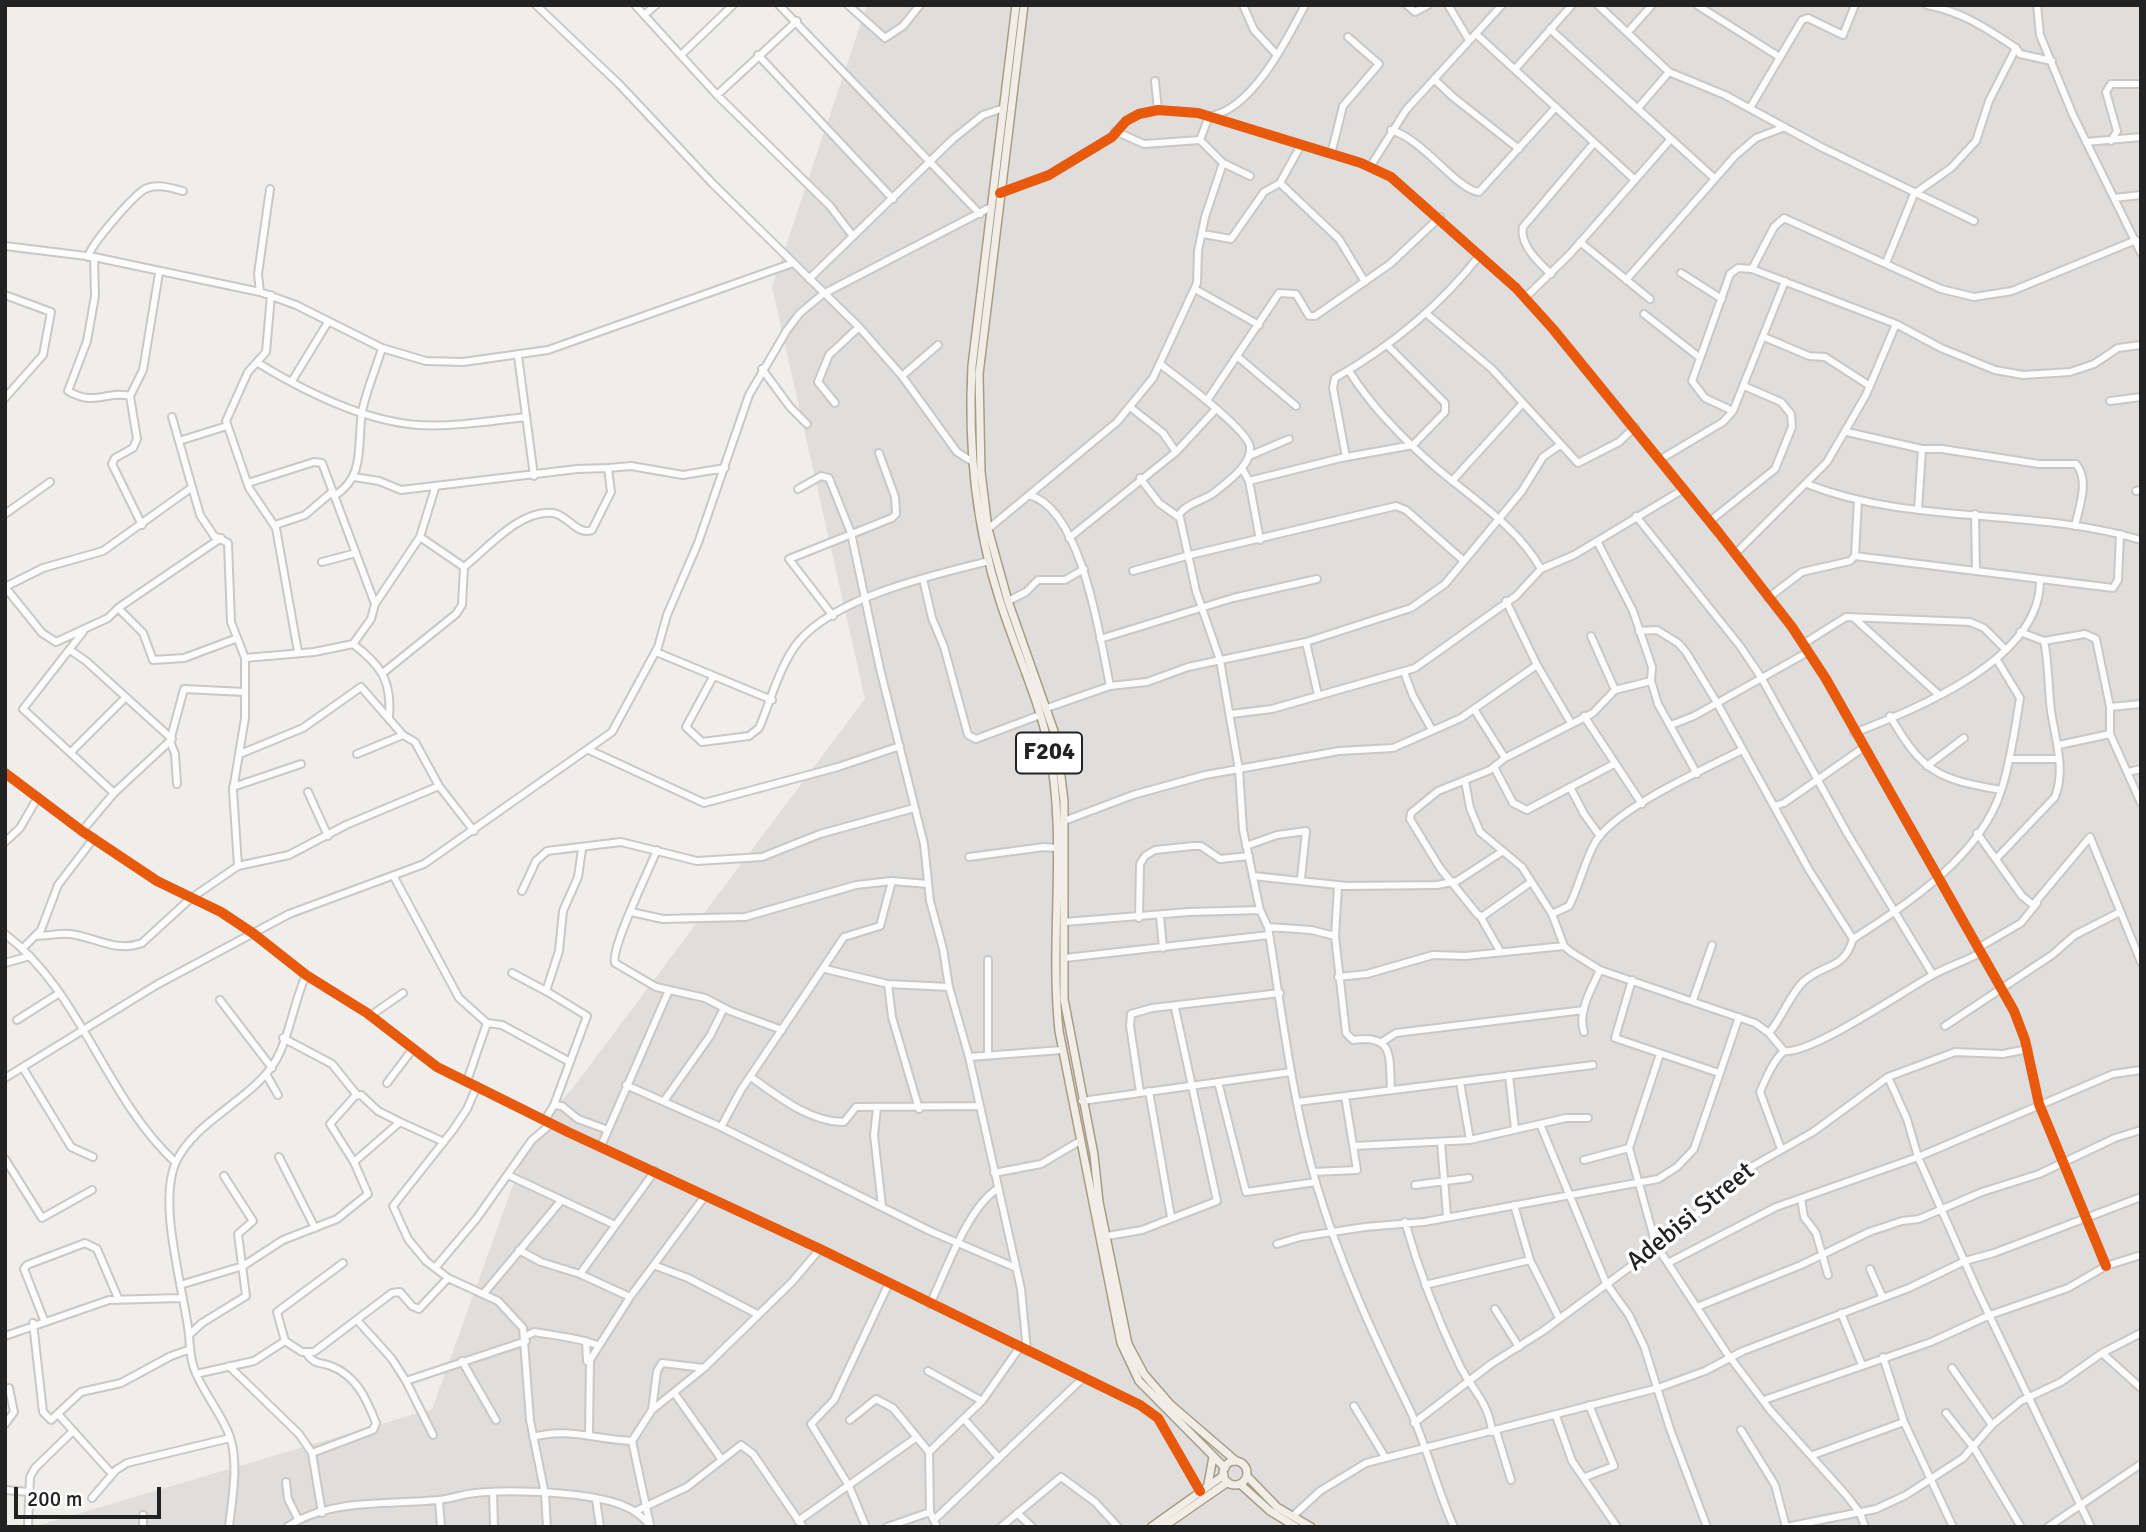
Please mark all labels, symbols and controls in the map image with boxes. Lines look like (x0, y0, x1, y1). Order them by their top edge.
road number: F204 (1016, 732, 1082, 774)
street label: Adebisi Street (1621, 1156, 1761, 1278)
scale bar (18, 1472, 164, 1516)
text: 200 m (27, 1486, 82, 1512)

